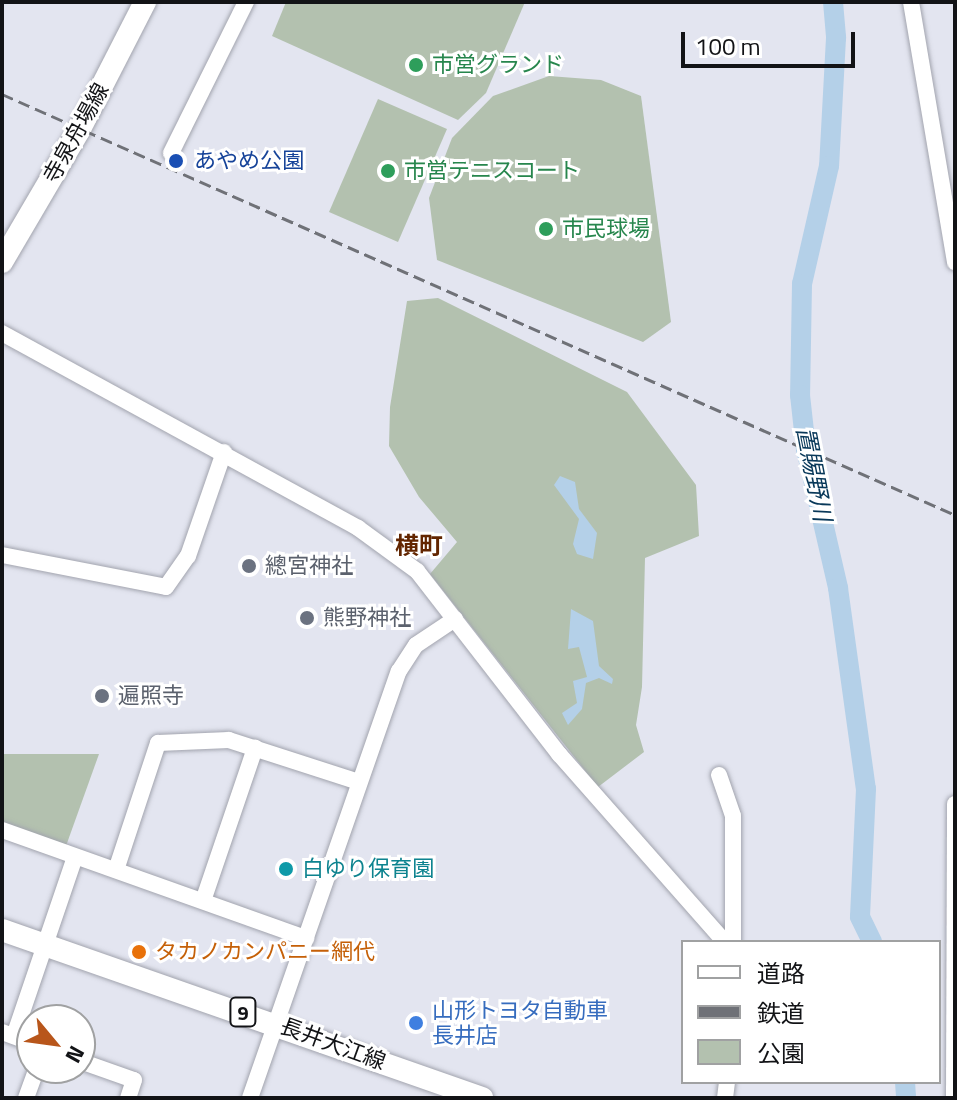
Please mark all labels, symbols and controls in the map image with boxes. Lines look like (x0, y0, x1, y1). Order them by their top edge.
scale bar (685, 16, 859, 66)
text: 100 m (695, 28, 761, 64)
place label: 市営グランド (432, 52, 564, 78)
marker: 市営グランド (407, 56, 425, 74)
street label: 寺泉舟場線 (38, 78, 114, 188)
place label: あやめ公園 (194, 148, 304, 174)
marker: あやめ公園 (165, 150, 187, 172)
place label: 市営テニスコート (404, 158, 580, 184)
marker: 市営テニスコート (379, 162, 397, 180)
place label: 市民球場 (562, 216, 650, 242)
marker: 市民球場 (537, 220, 555, 238)
water label: 置賜野川 (791, 424, 837, 524)
district label: 横町 (395, 532, 443, 560)
place label: 總宮神社 (265, 553, 353, 579)
marker: 總宮神社 (240, 557, 258, 575)
place label: 熊野神社 (323, 605, 411, 631)
marker: 熊野神社 (298, 609, 316, 627)
place label: 遍照寺 (118, 683, 184, 709)
marker: 遍照寺 (93, 687, 111, 705)
place label: 白ゆり保育園 (302, 856, 434, 882)
marker: 白ゆり保育園 (277, 860, 295, 878)
place label: タカノカンパニー網代 (155, 939, 375, 965)
legend (681, 940, 941, 1084)
marker: タカノカンパニー網代 (130, 943, 148, 961)
text: 道路 (757, 955, 805, 991)
text: 鉄道 (757, 995, 805, 1031)
road number: 9 (229, 996, 257, 1028)
place label: 山形トヨタ自動車 長井店 (432, 997, 608, 1048)
north arrow (16, 1004, 96, 1084)
street label: 長井大江線 (277, 1013, 389, 1075)
marker: 山形トヨタ自動車 長井店 (407, 1014, 425, 1032)
text: 公園 (757, 1035, 805, 1071)
text: N (57, 1040, 94, 1070)

